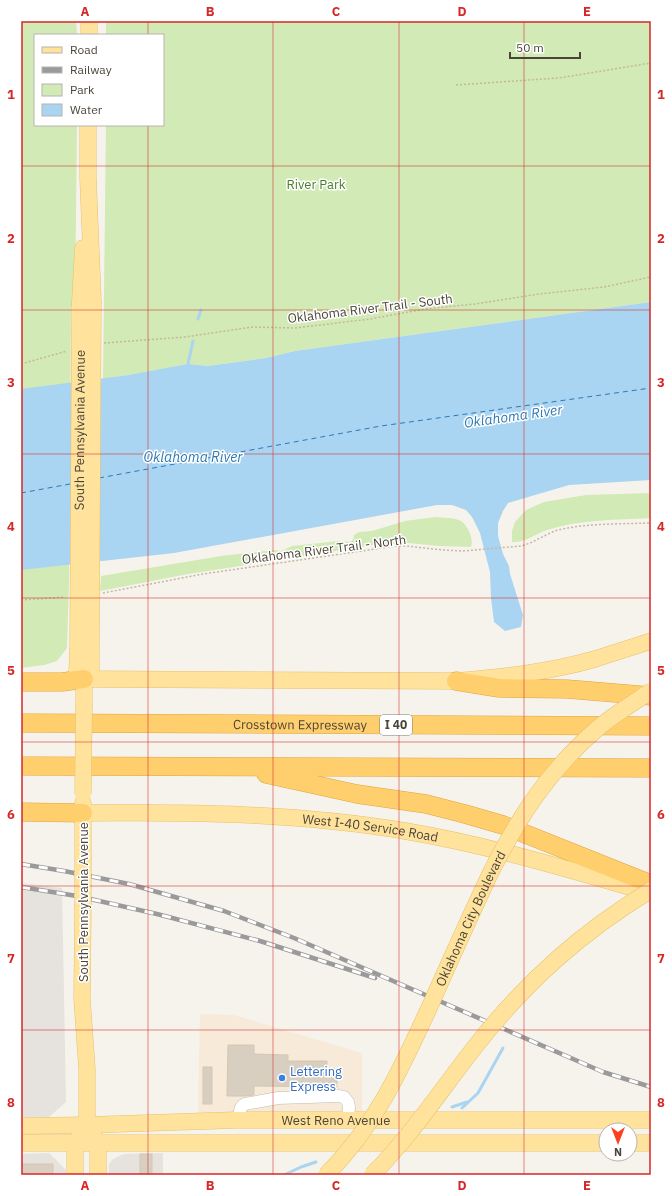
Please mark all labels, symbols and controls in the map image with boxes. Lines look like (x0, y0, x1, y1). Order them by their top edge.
text: A (81, 3, 90, 20)
text: B (206, 3, 215, 20)
text: C (332, 3, 341, 20)
text: D (457, 3, 467, 20)
text: E (583, 3, 591, 20)
legend (34, 34, 164, 126)
scale bar (510, 34, 580, 60)
text: 50 m (516, 40, 544, 55)
text: Road (70, 42, 98, 57)
text: Railway (70, 62, 112, 77)
text: Park (70, 82, 95, 97)
text: 1 (7, 86, 15, 103)
text: 1 (657, 86, 665, 103)
text: Water (70, 102, 103, 117)
park label: River Park (286, 176, 346, 193)
text: 2 (7, 230, 15, 247)
text: 2 (657, 230, 665, 247)
street label: Oklahoma River Trail - South (287, 290, 454, 327)
street label: South Pennsylvania Avenue (71, 350, 89, 510)
text: 3 (7, 374, 15, 391)
text: 3 (657, 374, 665, 391)
water label: Oklahoma River (463, 400, 564, 432)
water label: Oklahoma River (144, 448, 243, 466)
text: 4 (7, 518, 15, 535)
text: 4 (657, 518, 665, 535)
street label: Oklahoma River Trail - North (241, 531, 407, 568)
text: 5 (7, 662, 15, 679)
text: 5 (657, 662, 665, 679)
road number: I 40 (380, 715, 412, 735)
street label: Crosstown Expressway (233, 716, 368, 734)
text: 6 (7, 806, 15, 823)
text: 6 (657, 806, 665, 823)
street label: West I-40 Service Road (302, 810, 440, 846)
street label: South Pennsylvania Avenue (75, 822, 92, 982)
street label: Oklahoma City Boulevard (432, 848, 510, 989)
text: 7 (7, 950, 15, 967)
text: 7 (657, 950, 665, 967)
place label: Lettering Express (290, 1063, 342, 1095)
marker: Lettering Express (277, 1073, 287, 1083)
text: 8 (7, 1094, 15, 1111)
text: 8 (657, 1094, 665, 1111)
street label: West Reno Avenue (281, 1112, 390, 1129)
north arrow (598, 1122, 638, 1162)
text: N (614, 1145, 622, 1159)
text: A (81, 1177, 90, 1194)
text: B (206, 1177, 215, 1194)
text: C (332, 1177, 341, 1194)
text: D (457, 1177, 467, 1194)
text: E (583, 1177, 591, 1194)

